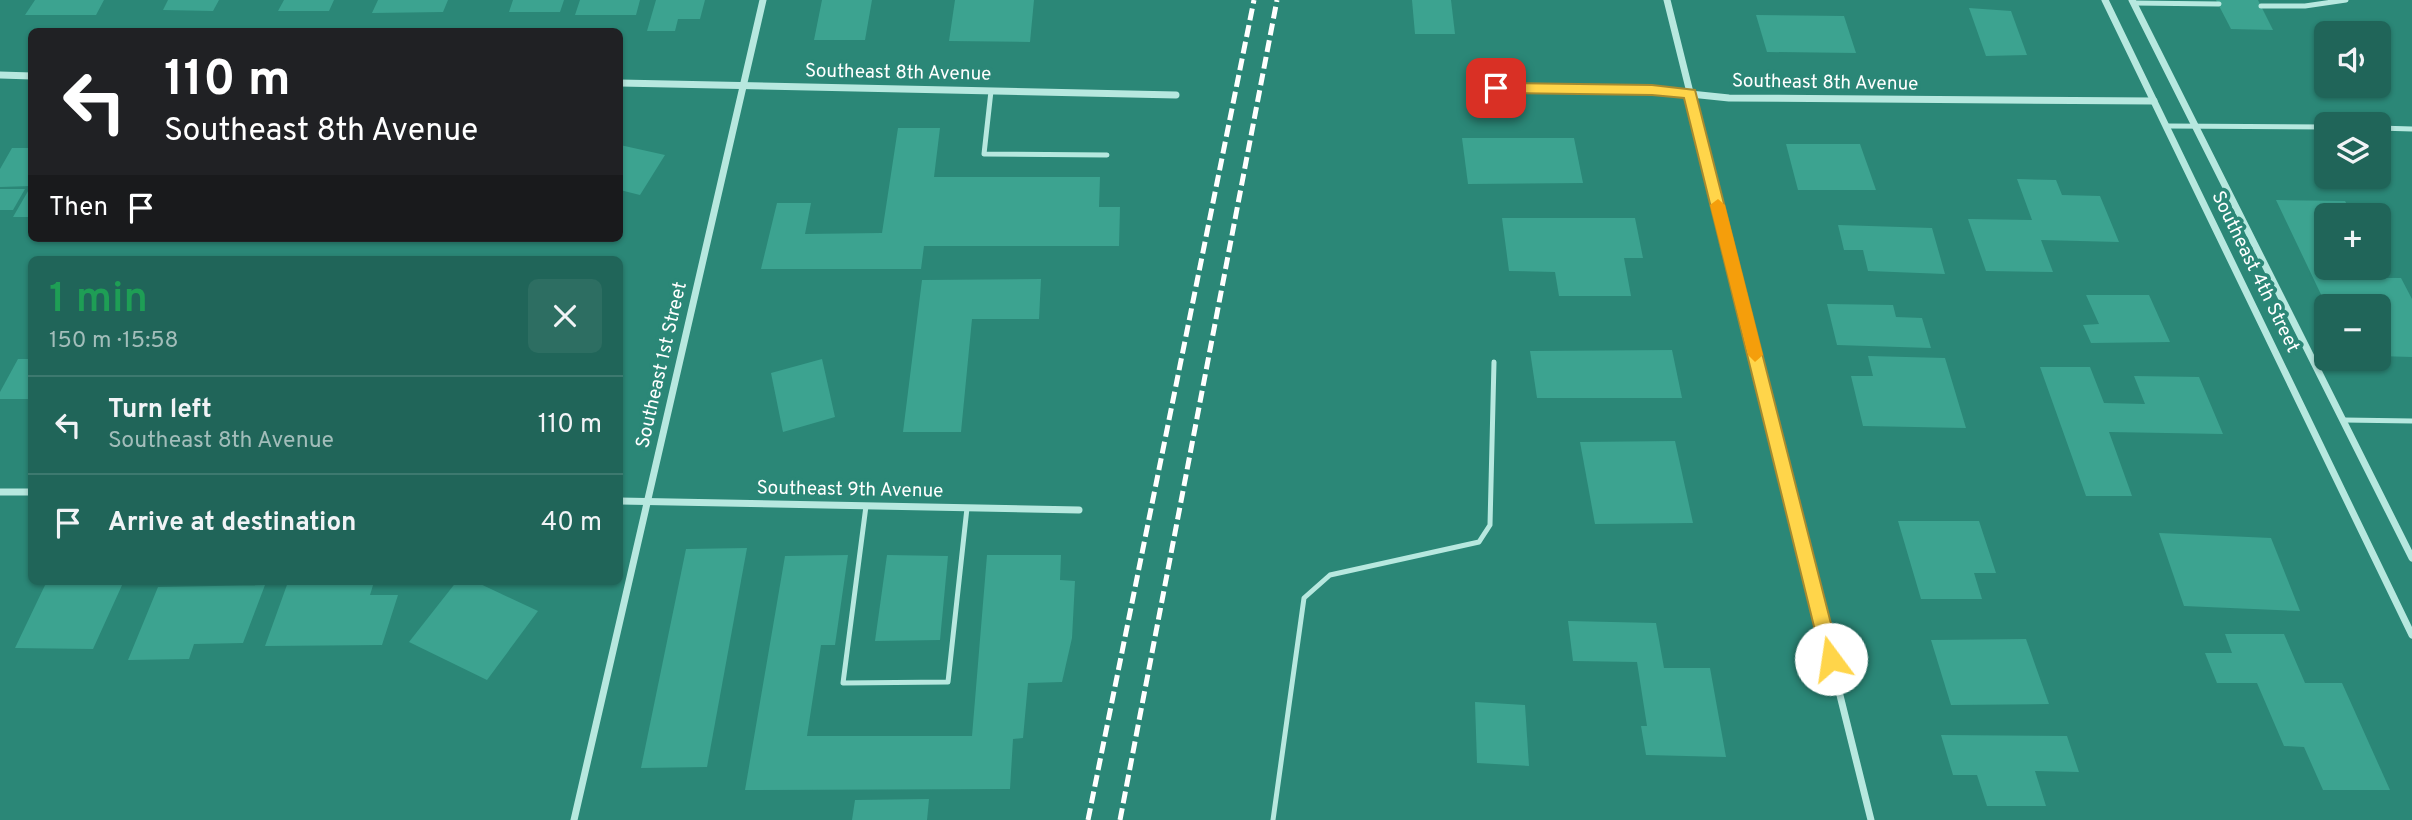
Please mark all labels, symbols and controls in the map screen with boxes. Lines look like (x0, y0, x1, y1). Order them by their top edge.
map controls (2314, 21, 2391, 371)
button: sound (2314, 21, 2391, 98)
text: 110 m (164, 51, 291, 113)
icon: left (49, 56, 140, 147)
pin (1466, 58, 1526, 118)
street label: Southeast 8th Avenue (805, 59, 991, 87)
icon: arrive (1477, 69, 1515, 107)
street label: Southeast 8th Avenue (1732, 69, 1918, 97)
text: Southeast 8th Avenue (164, 112, 478, 152)
button: layers (2314, 112, 2391, 189)
street label: Southeast 4th Street (2205, 187, 2305, 357)
icon: arrive (122, 189, 160, 227)
text: Then (49, 192, 108, 225)
button: + (2314, 203, 2391, 280)
text: 1 min (49, 274, 148, 327)
button: close (528, 279, 602, 353)
street label: Southeast 1st Street (631, 279, 693, 451)
button: − (2314, 294, 2391, 371)
text: 150 m · 15:58 (49, 327, 179, 356)
text: Turn left (108, 394, 212, 427)
icon: left (49, 406, 87, 444)
text: 110 m (538, 409, 602, 442)
text: Southeast 8th Avenue (108, 427, 334, 456)
street label: Southeast 9th Avenue (756, 476, 944, 504)
icon: arrive (49, 504, 87, 542)
text: Arrive at destination (108, 507, 356, 540)
text: 40 m (541, 507, 602, 540)
position arrow (1794, 622, 1868, 696)

